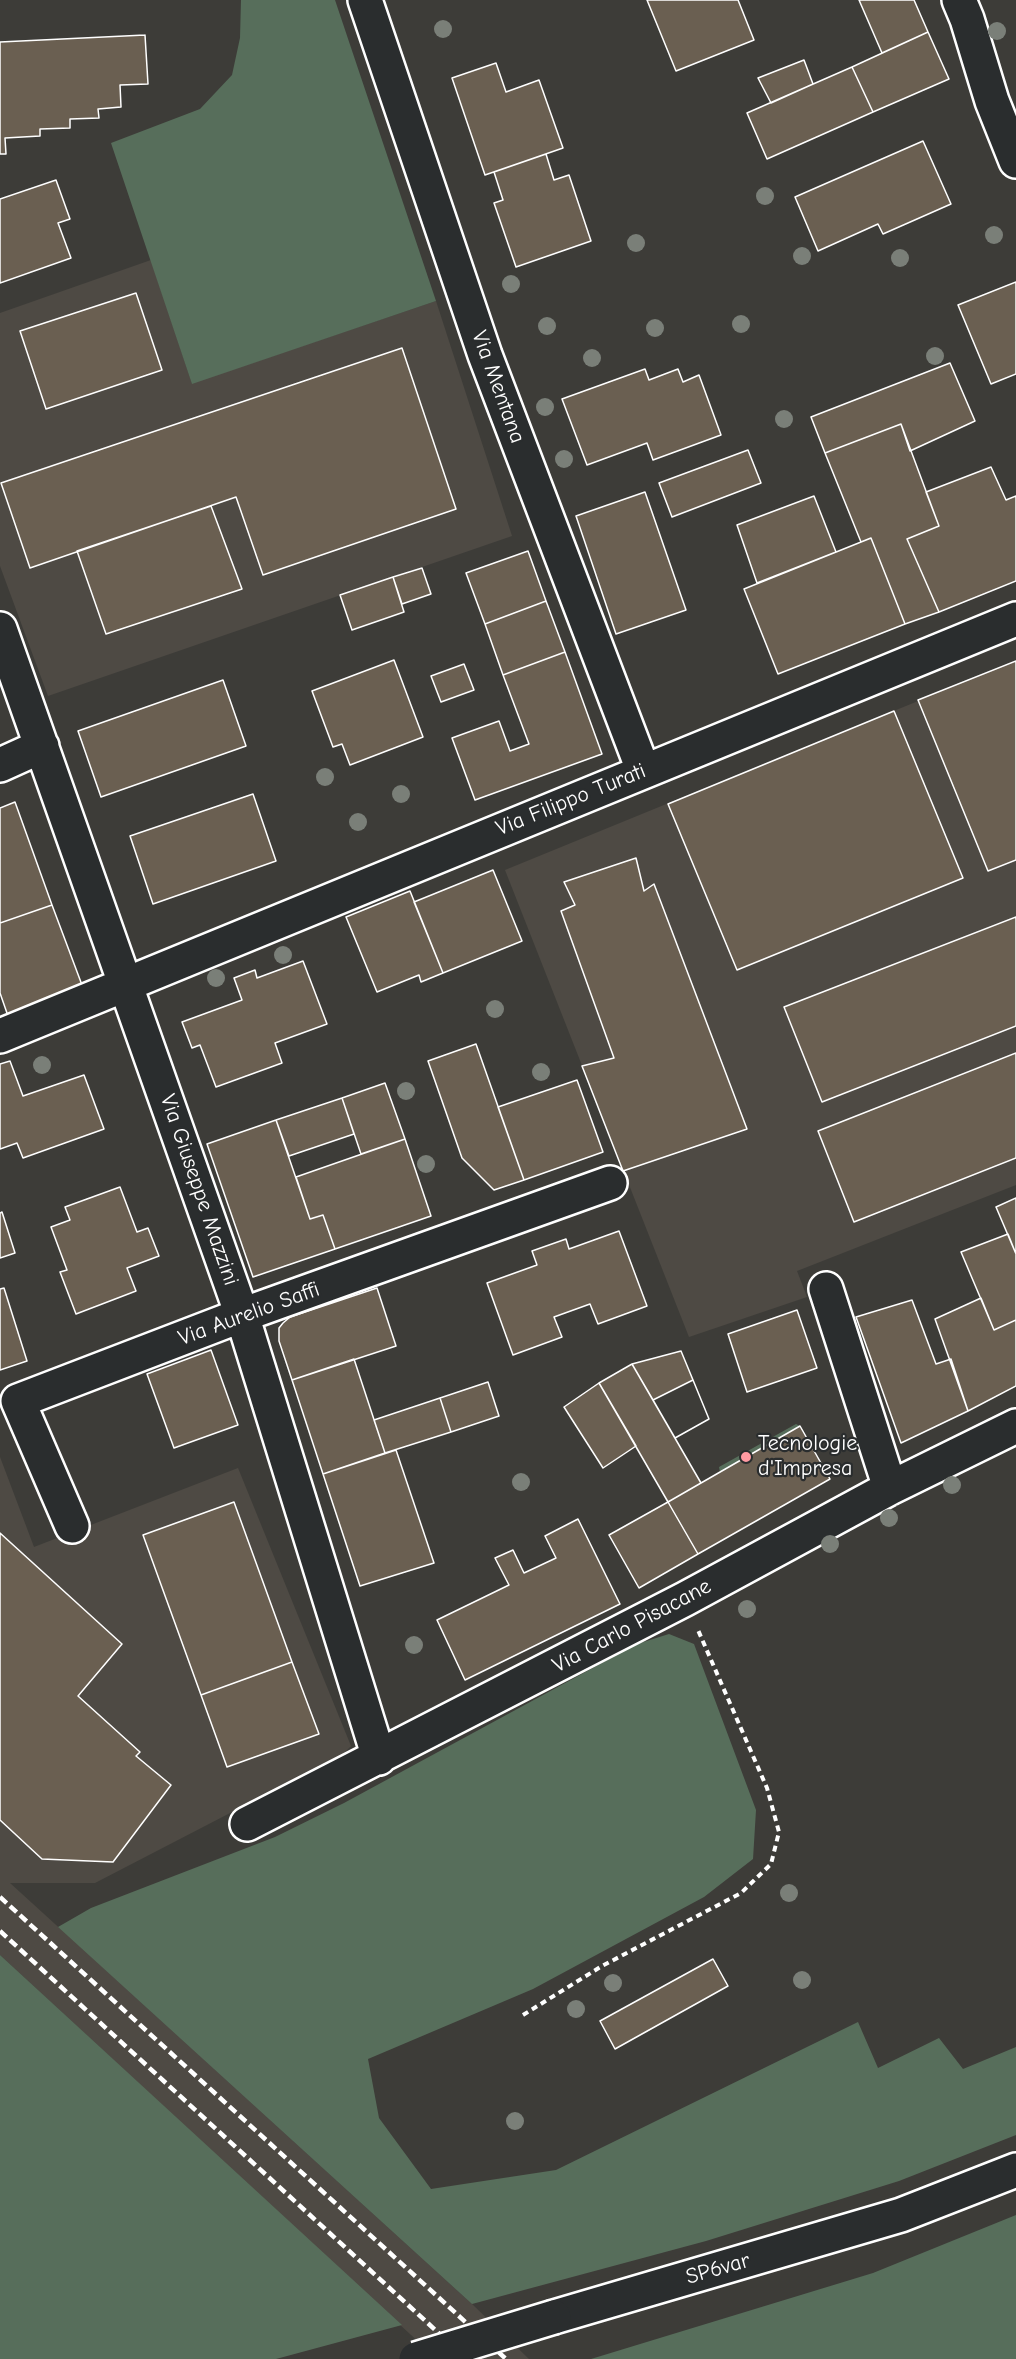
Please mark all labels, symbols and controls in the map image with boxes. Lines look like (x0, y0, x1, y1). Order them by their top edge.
street label: Via Mentana (465, 327, 531, 447)
street label: Via Filippo Turati (492, 758, 650, 842)
street label: Via Giuseppe Mazzini (154, 1091, 244, 1289)
street label: Via Aurelio Saffi (175, 1276, 323, 1352)
place label: Tecnologie d'Impresa (758, 1431, 857, 1482)
marker: Tecnologie d'Impresa (739, 1450, 753, 1464)
street label: Via Carlo Pisacane (548, 1573, 716, 1679)
street label: SP6var (683, 2247, 753, 2291)

